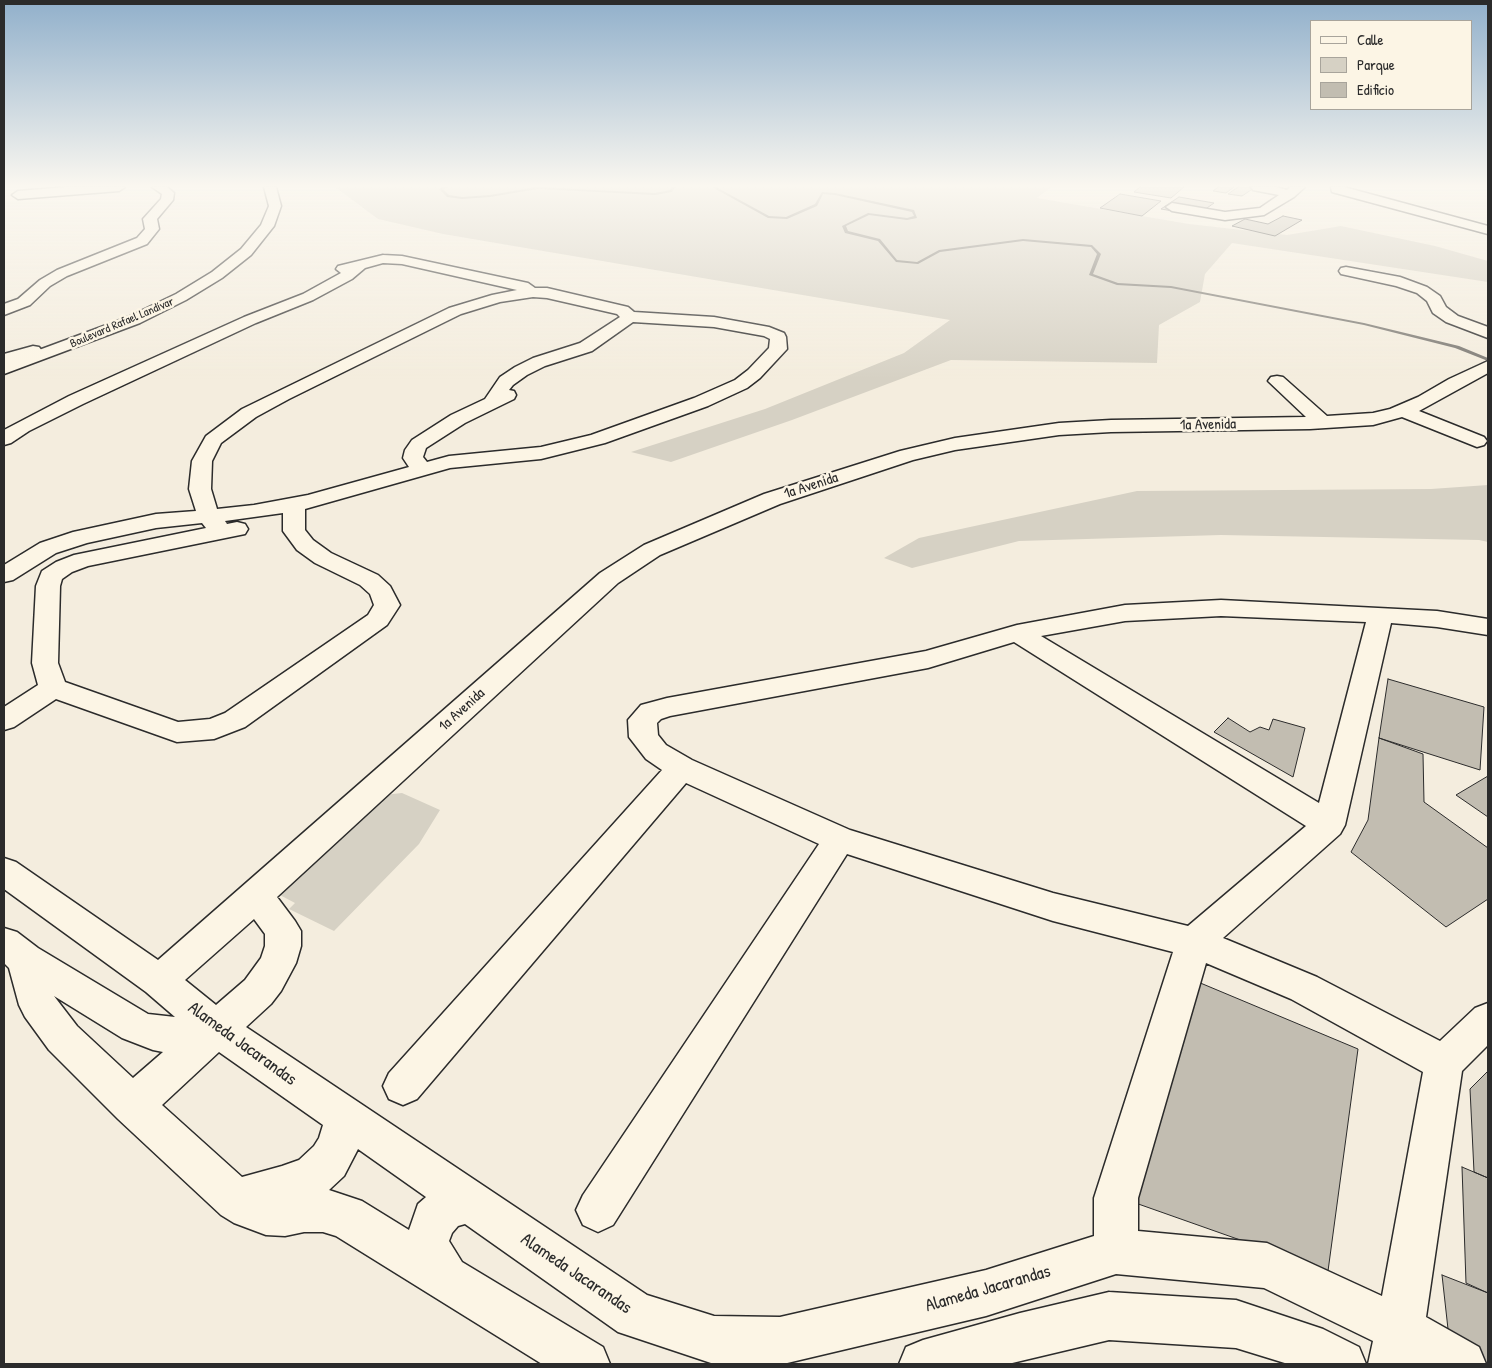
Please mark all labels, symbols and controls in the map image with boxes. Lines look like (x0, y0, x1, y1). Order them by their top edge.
legend (1310, 20, 1472, 110)
text: Calle (1357, 29, 1384, 50)
text: Parque (1357, 54, 1395, 75)
text: Edificio (1357, 79, 1394, 100)
street label: Boulevard Rafael Landívar (68, 295, 176, 351)
street label: 1a Avenida (1180, 416, 1236, 434)
street label: 1a Avenida (782, 469, 840, 503)
street label: 1a Avenida (435, 685, 489, 735)
street label: Alameda Jacarandas (183, 997, 301, 1091)
street label: Alameda Jacarandas (516, 1229, 636, 1319)
street label: Alameda Jacarandas (923, 1261, 1053, 1317)

